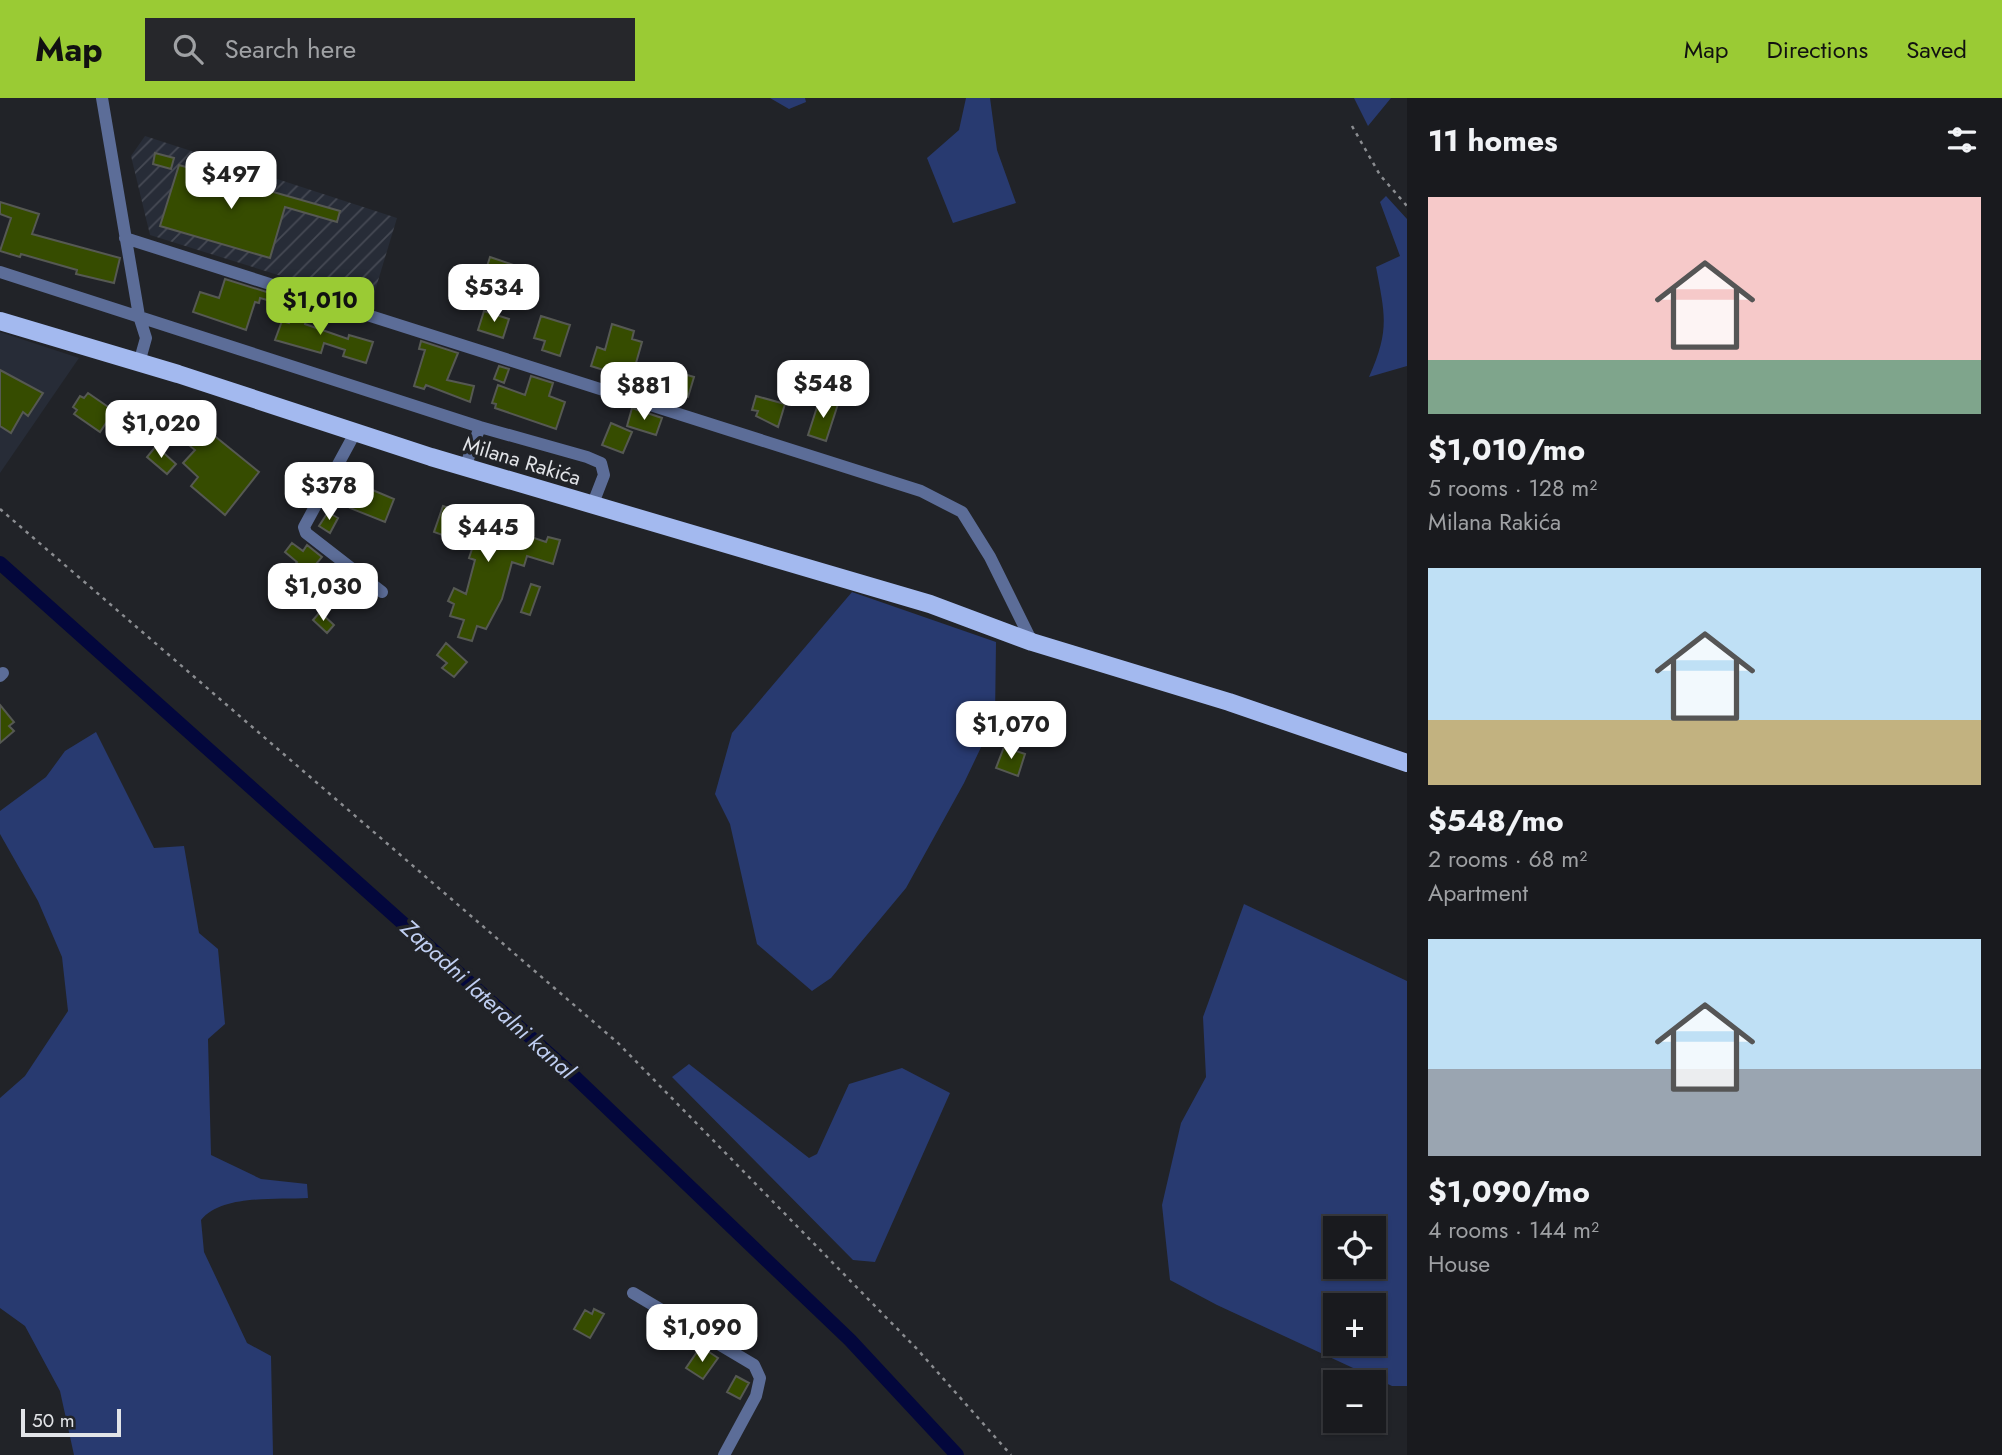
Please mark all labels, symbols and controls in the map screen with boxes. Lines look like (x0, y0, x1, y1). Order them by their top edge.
search box (145, 18, 635, 81)
text: Map (35, 26, 103, 73)
icon: search (169, 30, 207, 68)
text: Search here (225, 30, 356, 68)
text: Map (1684, 32, 1729, 67)
text: Directions (1767, 32, 1868, 67)
text: Saved (1906, 32, 1967, 67)
text: 11 homes (1428, 119, 1558, 162)
icon: filters (1943, 121, 1981, 159)
pin: $497 (190, 152, 272, 211)
text: $497 (202, 157, 260, 191)
icon: home (1642, 242, 1768, 368)
pin: $534 (453, 264, 535, 324)
text: $534 (464, 270, 524, 304)
pin: $1,010 (263, 278, 377, 337)
text: $1,010 (282, 283, 358, 317)
pin: $548 (782, 360, 864, 420)
pin: $881 (603, 362, 685, 422)
text: $548 (793, 366, 853, 400)
text: $881 (617, 368, 671, 402)
pin: $1,020 (104, 400, 218, 460)
text: $1,020 (121, 406, 201, 440)
text: $1,010/mo (1428, 428, 1585, 471)
street label: Milana Rakića (460, 429, 584, 493)
pin: $378 (288, 462, 370, 522)
text: $378 (301, 468, 357, 502)
text: 5 rooms · 128 m² (1428, 471, 1597, 505)
pin: $445 (447, 504, 529, 564)
text: Milana Rakića (1428, 505, 1561, 539)
text: $445 (457, 510, 519, 544)
pin: $1,030 (266, 564, 380, 623)
text: $1,030 (284, 569, 362, 603)
icon: home (1642, 613, 1768, 739)
pin: $1,070 (954, 702, 1068, 761)
text: $1,070 (972, 707, 1050, 741)
text: $548/mo (1428, 799, 1564, 842)
text: 2 rooms · 68 m² (1428, 842, 1587, 876)
text: Apartment (1428, 876, 1528, 910)
water label: Zapadni lateralni kanal (393, 911, 583, 1087)
icon: home (1642, 984, 1768, 1110)
text: $1,090/mo (1428, 1170, 1590, 1213)
text: 4 rooms · 144 m² (1428, 1213, 1599, 1247)
map controls (1323, 1216, 1386, 1433)
button: locate (1323, 1216, 1386, 1279)
text: House (1428, 1247, 1490, 1281)
button: + (1323, 1293, 1386, 1356)
pin: $1,090 (645, 1304, 759, 1364)
text: $1,090 (662, 1310, 742, 1344)
button: − (1323, 1370, 1386, 1433)
scale bar (21, 1406, 121, 1438)
text: 50 m (32, 1407, 75, 1434)

